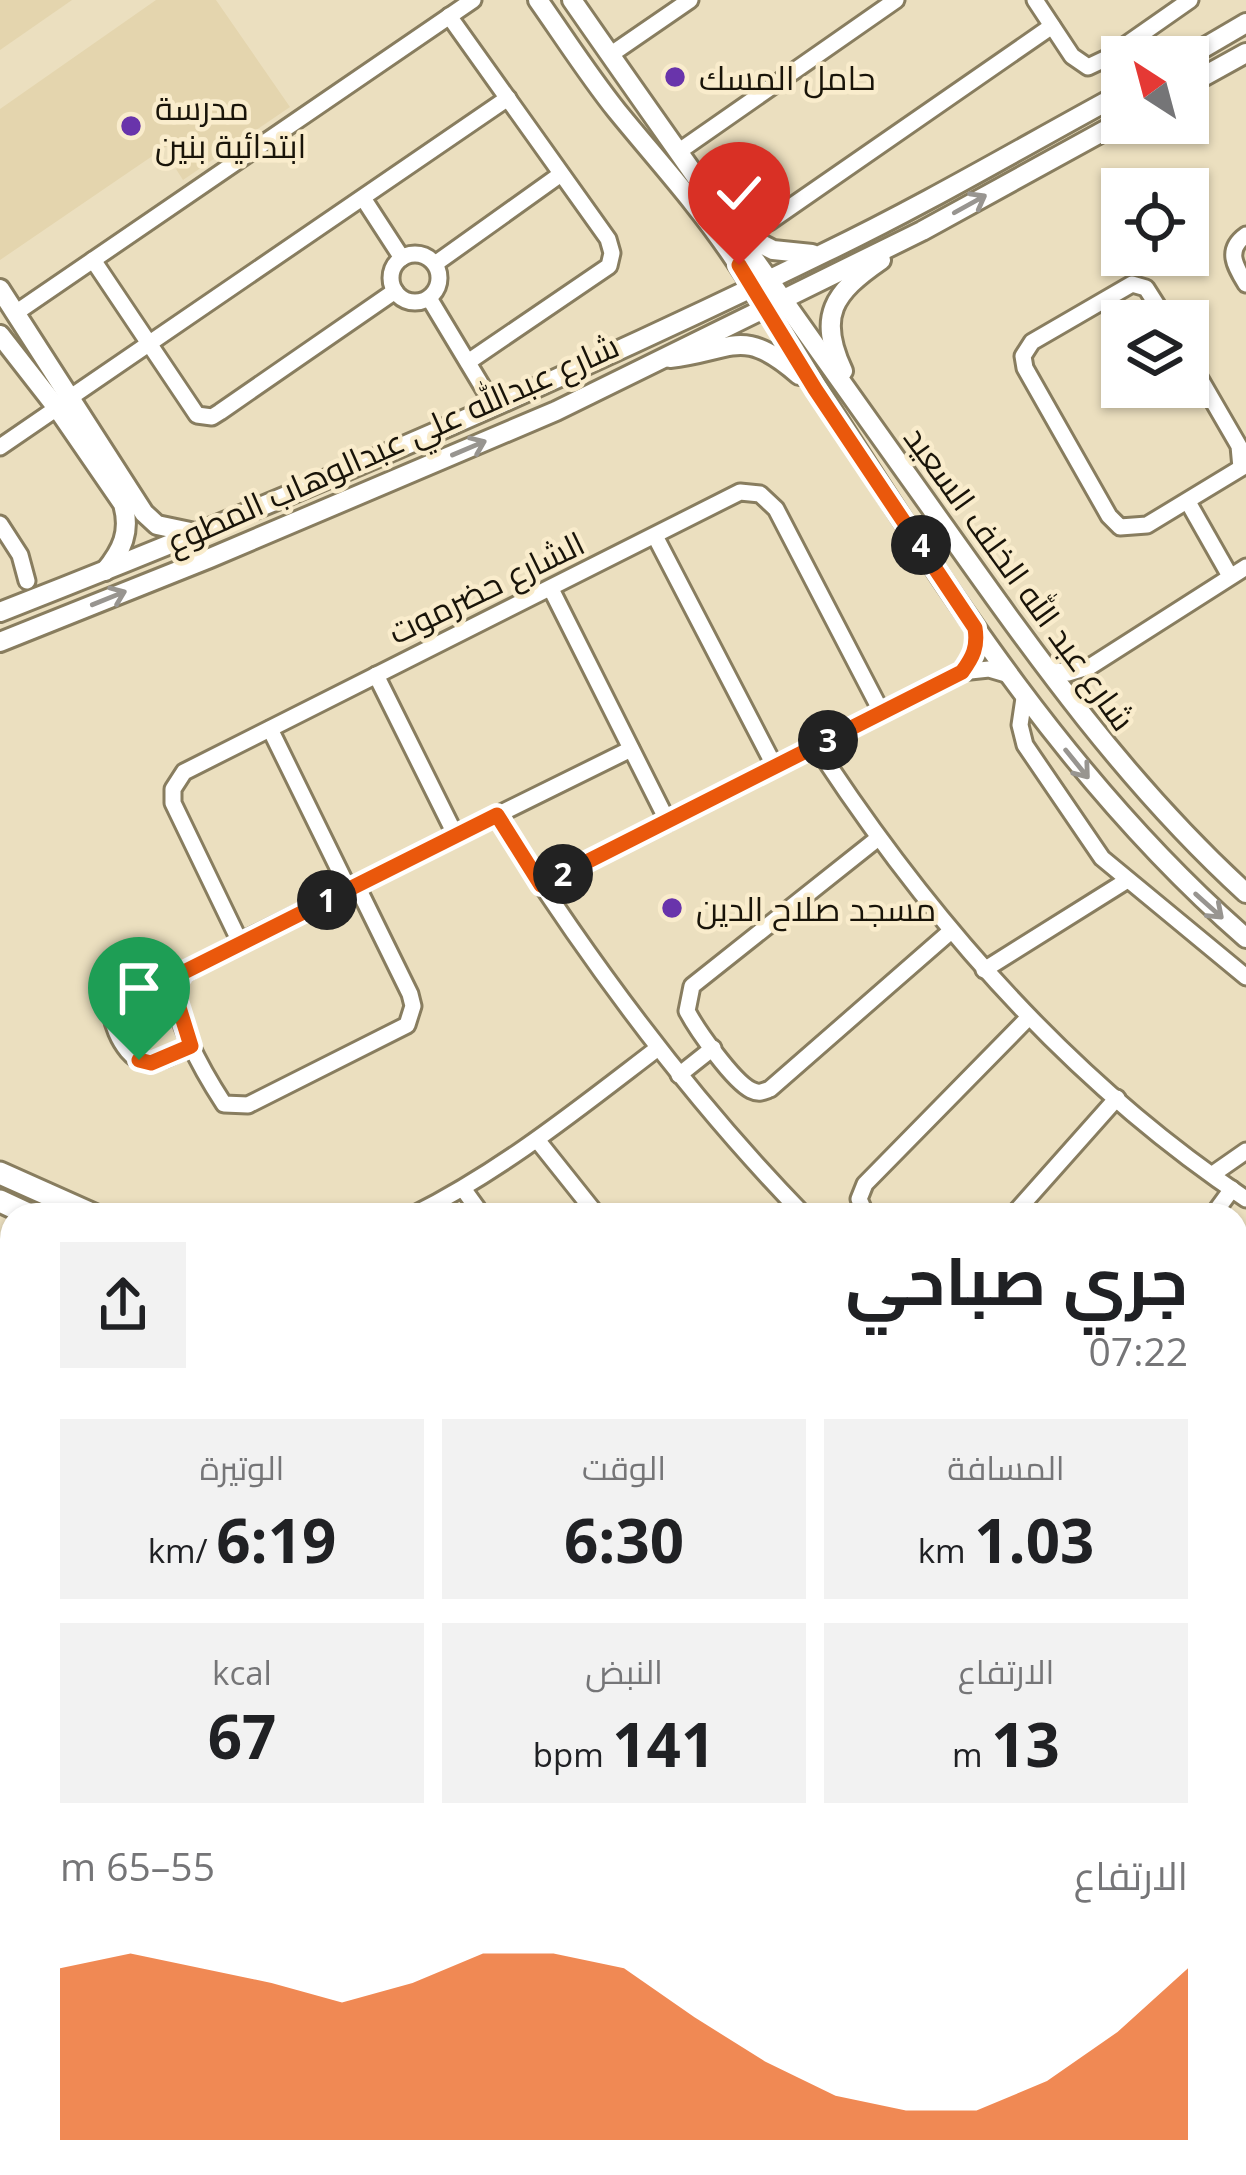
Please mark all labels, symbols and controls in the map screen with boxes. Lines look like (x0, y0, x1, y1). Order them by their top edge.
north arrow (1101, 36, 1209, 144)
map controls (1101, 36, 1209, 408)
place label: حامل المسك (699, 55, 875, 100)
marker: حامل المسك (662, 64, 688, 90)
place label: مدرسة ابتدائية بنين (155, 85, 306, 168)
marker: مدرسة ابتدائية بنين (118, 113, 144, 139)
pin (688, 142, 790, 265)
icon: check (706, 160, 772, 226)
button: locate (1101, 168, 1209, 276)
one-way arrow (952, 192, 987, 215)
button: layers (1101, 300, 1209, 408)
street label: شارع عبدالله علي عبدالوهاب المطوع (158, 323, 627, 567)
street label: شارع عبد الله الخلف السعيد (893, 417, 1146, 740)
one-way arrow (449, 436, 486, 457)
pin: 4 (891, 515, 951, 575)
street label: الشارع حضرموت (380, 520, 592, 655)
text: 4 (912, 522, 930, 567)
one-way arrow (89, 586, 126, 607)
pin: 3 (798, 710, 858, 770)
text: 3 (819, 717, 837, 762)
one-way arrow (1064, 748, 1090, 780)
pin: 2 (533, 844, 593, 904)
text: 2 (554, 851, 572, 896)
pin: 1 (297, 870, 357, 930)
text: 1 (318, 877, 336, 922)
place label: مسجد صلاح الدين (696, 886, 936, 932)
one-way arrow (1193, 891, 1223, 919)
marker: مسجد صلاح الدين (659, 895, 685, 921)
pin (88, 937, 190, 1060)
icon: arrive (106, 955, 172, 1021)
text: جري صباحي (846, 1234, 1188, 1324)
button: share (60, 1242, 186, 1368)
text: 07:22 (1089, 1324, 1188, 1377)
text: الوتيرة (200, 1445, 284, 1490)
text: الوقت (582, 1445, 666, 1490)
text: المسافة (947, 1445, 1065, 1490)
text: 6:19 (216, 1499, 336, 1581)
text: 6:30 (564, 1499, 684, 1581)
text: 1.03 (974, 1499, 1094, 1581)
text: /km (148, 1528, 216, 1573)
text: km (918, 1528, 974, 1573)
text: النبض (585, 1649, 663, 1694)
text: الارتفاع (958, 1649, 1054, 1694)
text: kcal (212, 1650, 272, 1695)
text: 67 (208, 1695, 276, 1777)
text: 141 (612, 1703, 715, 1785)
text: 13 (991, 1703, 1060, 1785)
text: bpm (533, 1732, 612, 1777)
text: m (952, 1732, 991, 1777)
text: 55–65 m (60, 1839, 215, 1892)
text: الارتفاع (1074, 1848, 1188, 1901)

